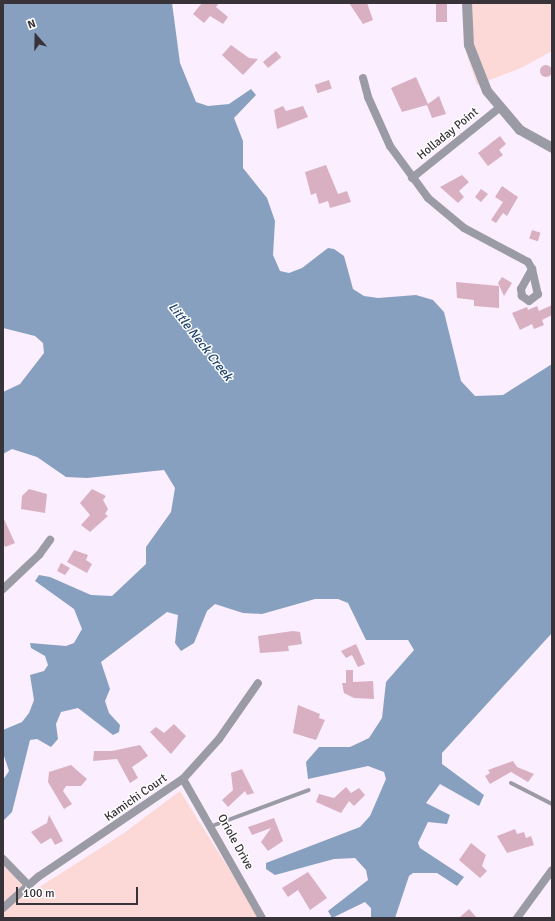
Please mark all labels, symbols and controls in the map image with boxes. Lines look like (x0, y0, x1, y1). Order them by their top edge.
north arrow (16, 16, 56, 56)
text: N (26, 17, 38, 32)
street label: Holladay Point (414, 105, 482, 163)
water label: Little Neck Creek (165, 300, 235, 384)
street label: Kamichi Court (102, 771, 170, 825)
street label: Oriole Drive (214, 812, 256, 872)
scale bar (18, 879, 140, 905)
text: 100 m (23, 886, 55, 901)

